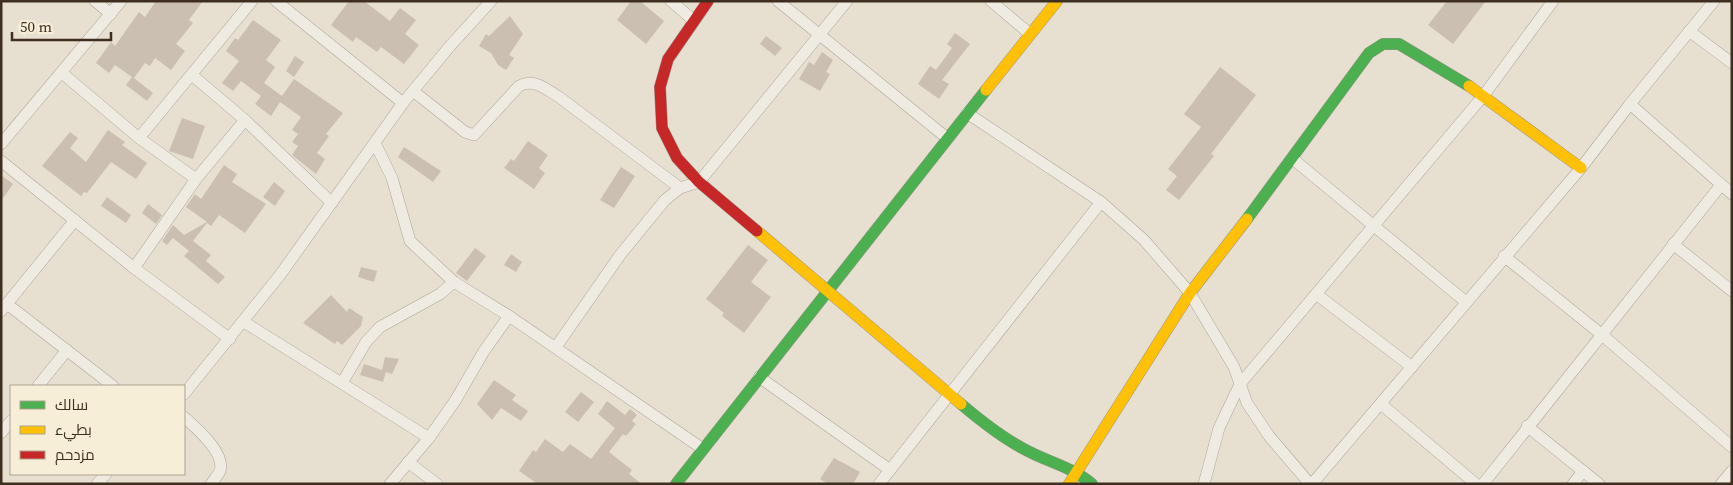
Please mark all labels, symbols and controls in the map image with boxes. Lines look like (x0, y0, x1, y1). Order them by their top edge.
scale bar (12, 10, 111, 42)
text: 50 m (20, 16, 52, 37)
legend (10, 385, 185, 475)
text: سالك (55, 394, 88, 415)
text: بطيء (55, 419, 92, 442)
text: مزدحم (55, 444, 95, 465)

